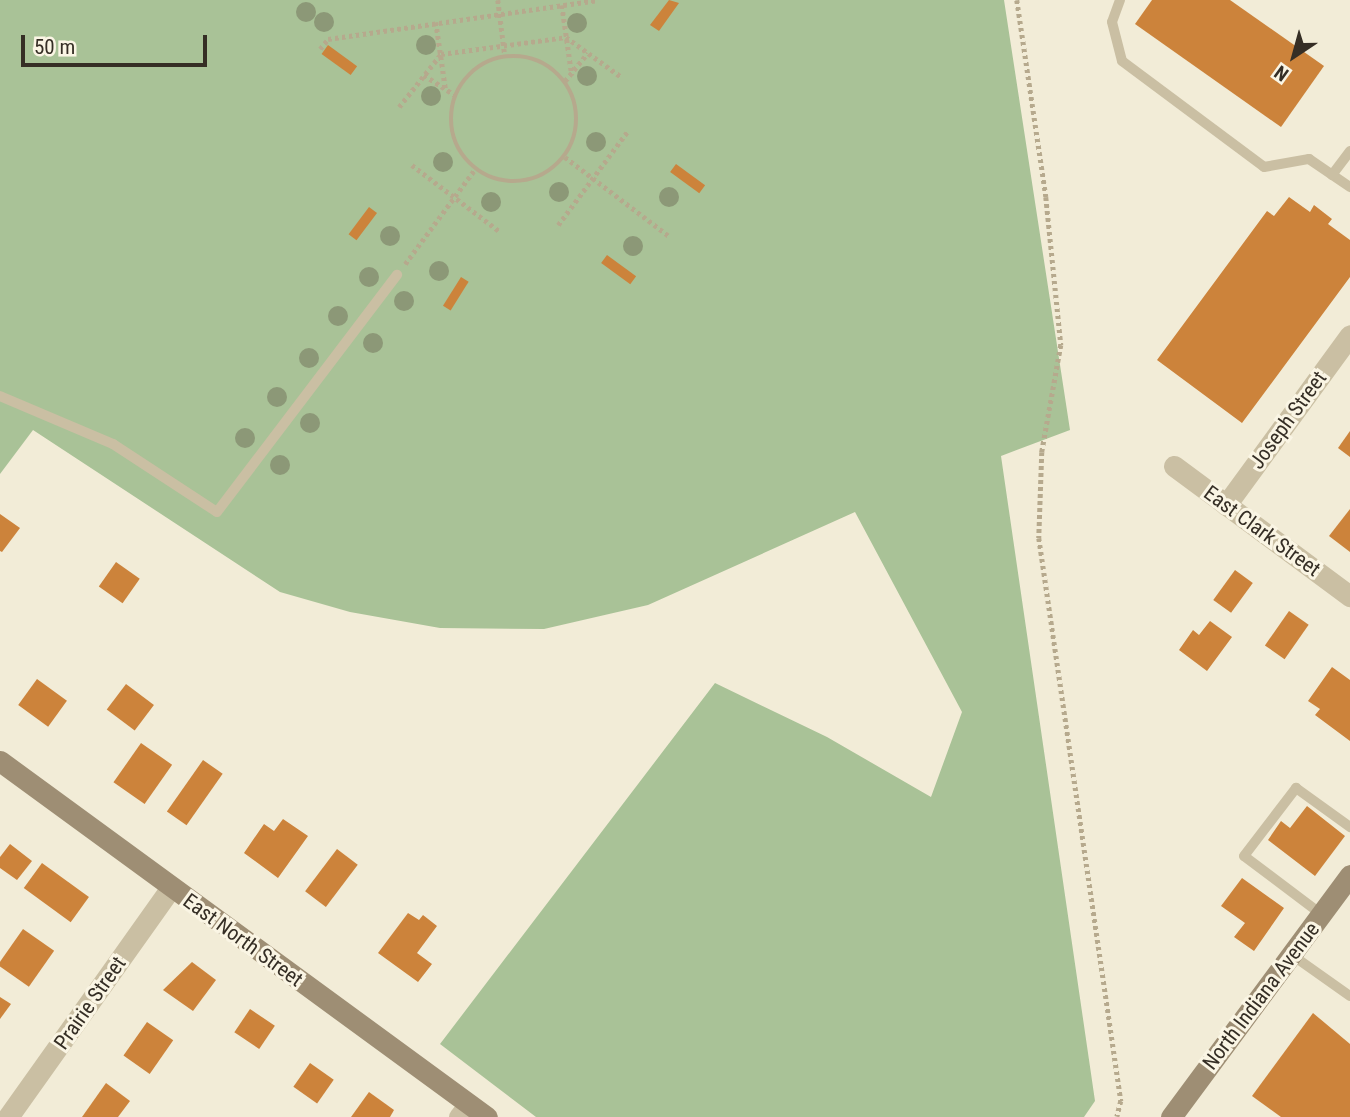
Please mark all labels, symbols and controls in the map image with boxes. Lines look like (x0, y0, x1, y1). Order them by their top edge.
scale bar (24, 21, 210, 65)
north arrow (1259, 21, 1329, 91)
text: 50 m (34, 35, 75, 59)
text: N (1270, 61, 1293, 86)
street label: Joseph Street (1244, 366, 1332, 474)
street label: East Clark Street (1199, 480, 1325, 582)
street label: East North Street (178, 888, 308, 992)
street label: North Indiana Avenue (1197, 917, 1325, 1075)
street label: Prairie Street (49, 952, 131, 1054)

